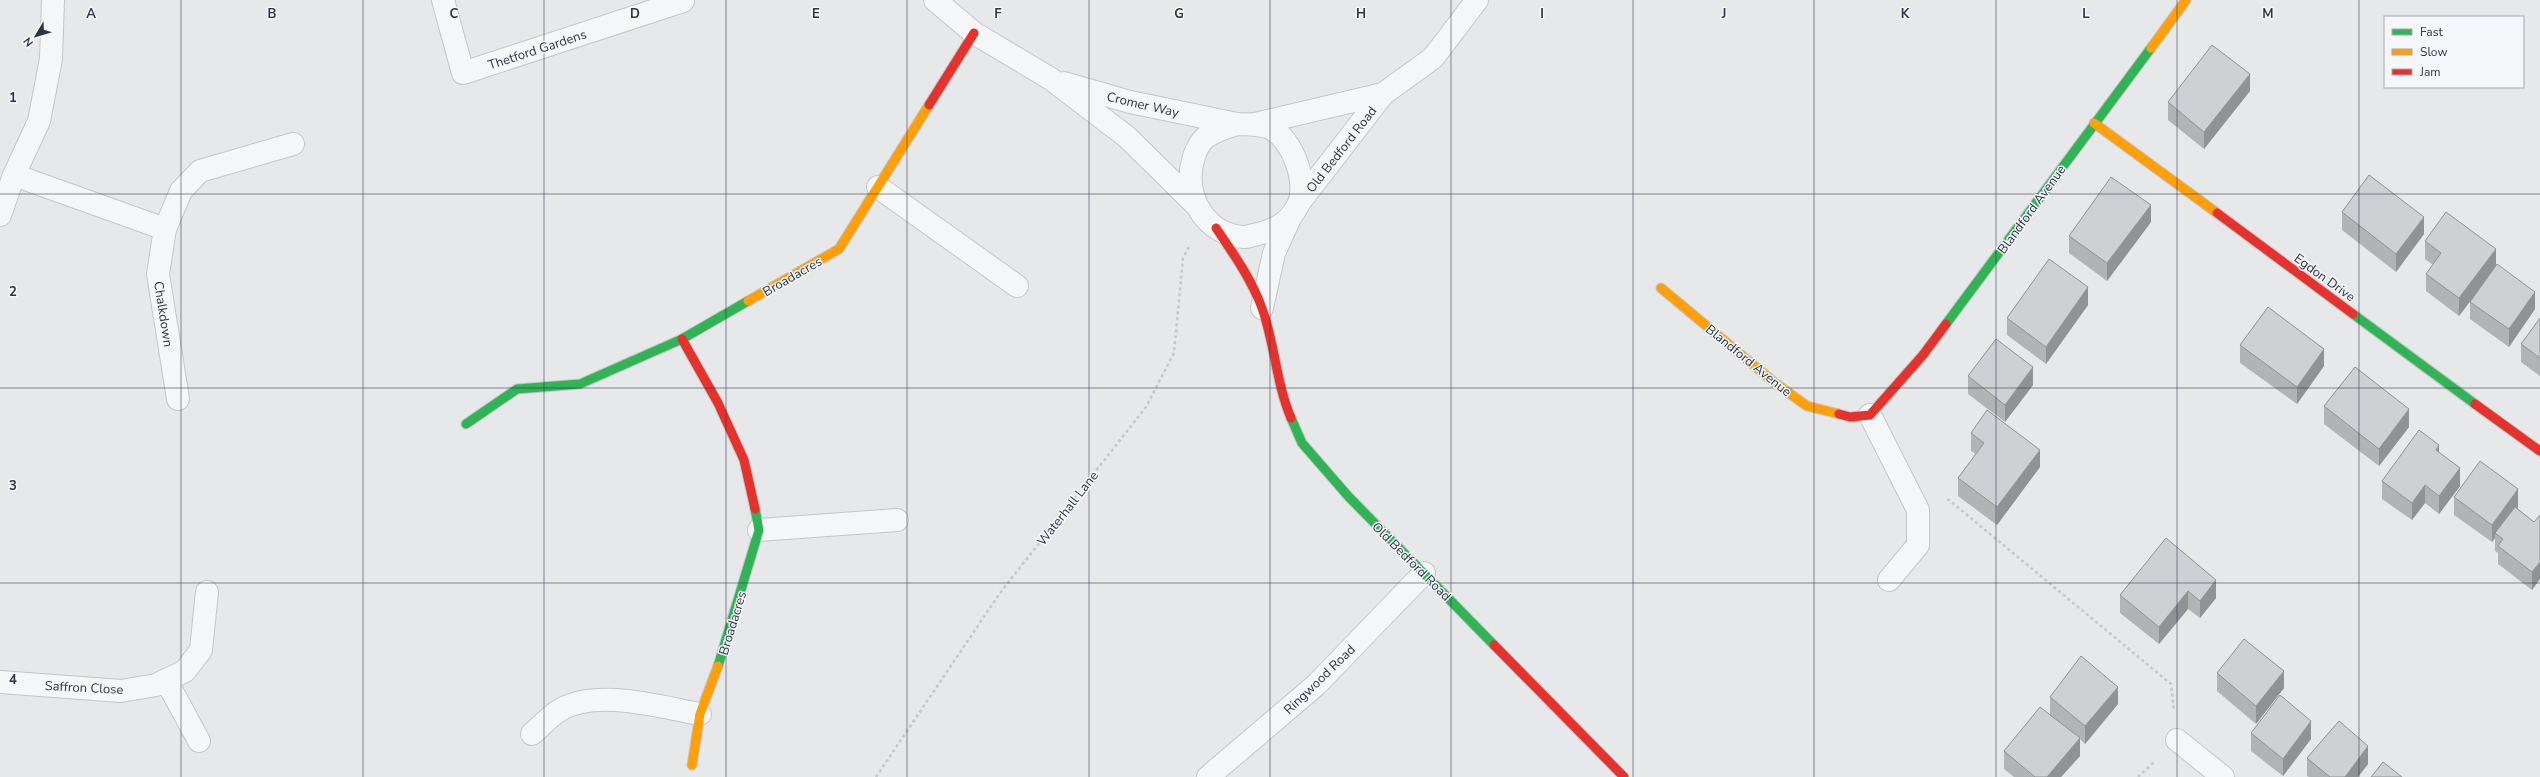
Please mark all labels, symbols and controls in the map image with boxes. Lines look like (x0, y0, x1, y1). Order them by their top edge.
text: A (86, 5, 96, 23)
text: B (268, 5, 277, 23)
text: C (450, 5, 459, 23)
text: D (630, 5, 640, 23)
text: E (812, 5, 820, 23)
text: F (994, 5, 1002, 23)
text: G (1174, 5, 1184, 23)
text: H (1356, 5, 1366, 23)
text: I (1540, 5, 1544, 23)
text: J (1721, 5, 1726, 23)
text: K (1901, 5, 1910, 23)
text: L (2082, 5, 2090, 23)
text: M (2262, 5, 2274, 23)
north arrow (16, 16, 56, 56)
legend (2384, 16, 2524, 88)
text: Fast (2420, 24, 2443, 40)
street label: Thetford Gardens (486, 26, 589, 74)
text: N (20, 34, 37, 50)
text: Slow (2420, 44, 2448, 60)
text: Jam (2419, 64, 2441, 80)
street label: Cromer Way (1105, 88, 1181, 122)
text: 1 (9, 89, 17, 107)
street label: Old Bedford Road (1302, 103, 1381, 197)
street label: Blandford Avenue (1993, 162, 2070, 258)
street label: Egdon Drive (2290, 250, 2359, 306)
street label: Broadacres (760, 253, 825, 301)
street label: Chalkdown (149, 280, 177, 348)
text: 2 (9, 283, 17, 301)
street label: Blandford Avenue (1702, 321, 1795, 401)
street label: Waterhall Lane (1033, 468, 1103, 550)
text: 3 (9, 477, 17, 495)
street label: Old Bedford Road (1368, 518, 1455, 605)
street label: Broadacres (715, 589, 751, 657)
street label: Ringwood Road (1280, 641, 1359, 719)
text: 4 (9, 671, 17, 689)
street label: Saffron Close (44, 677, 124, 699)

